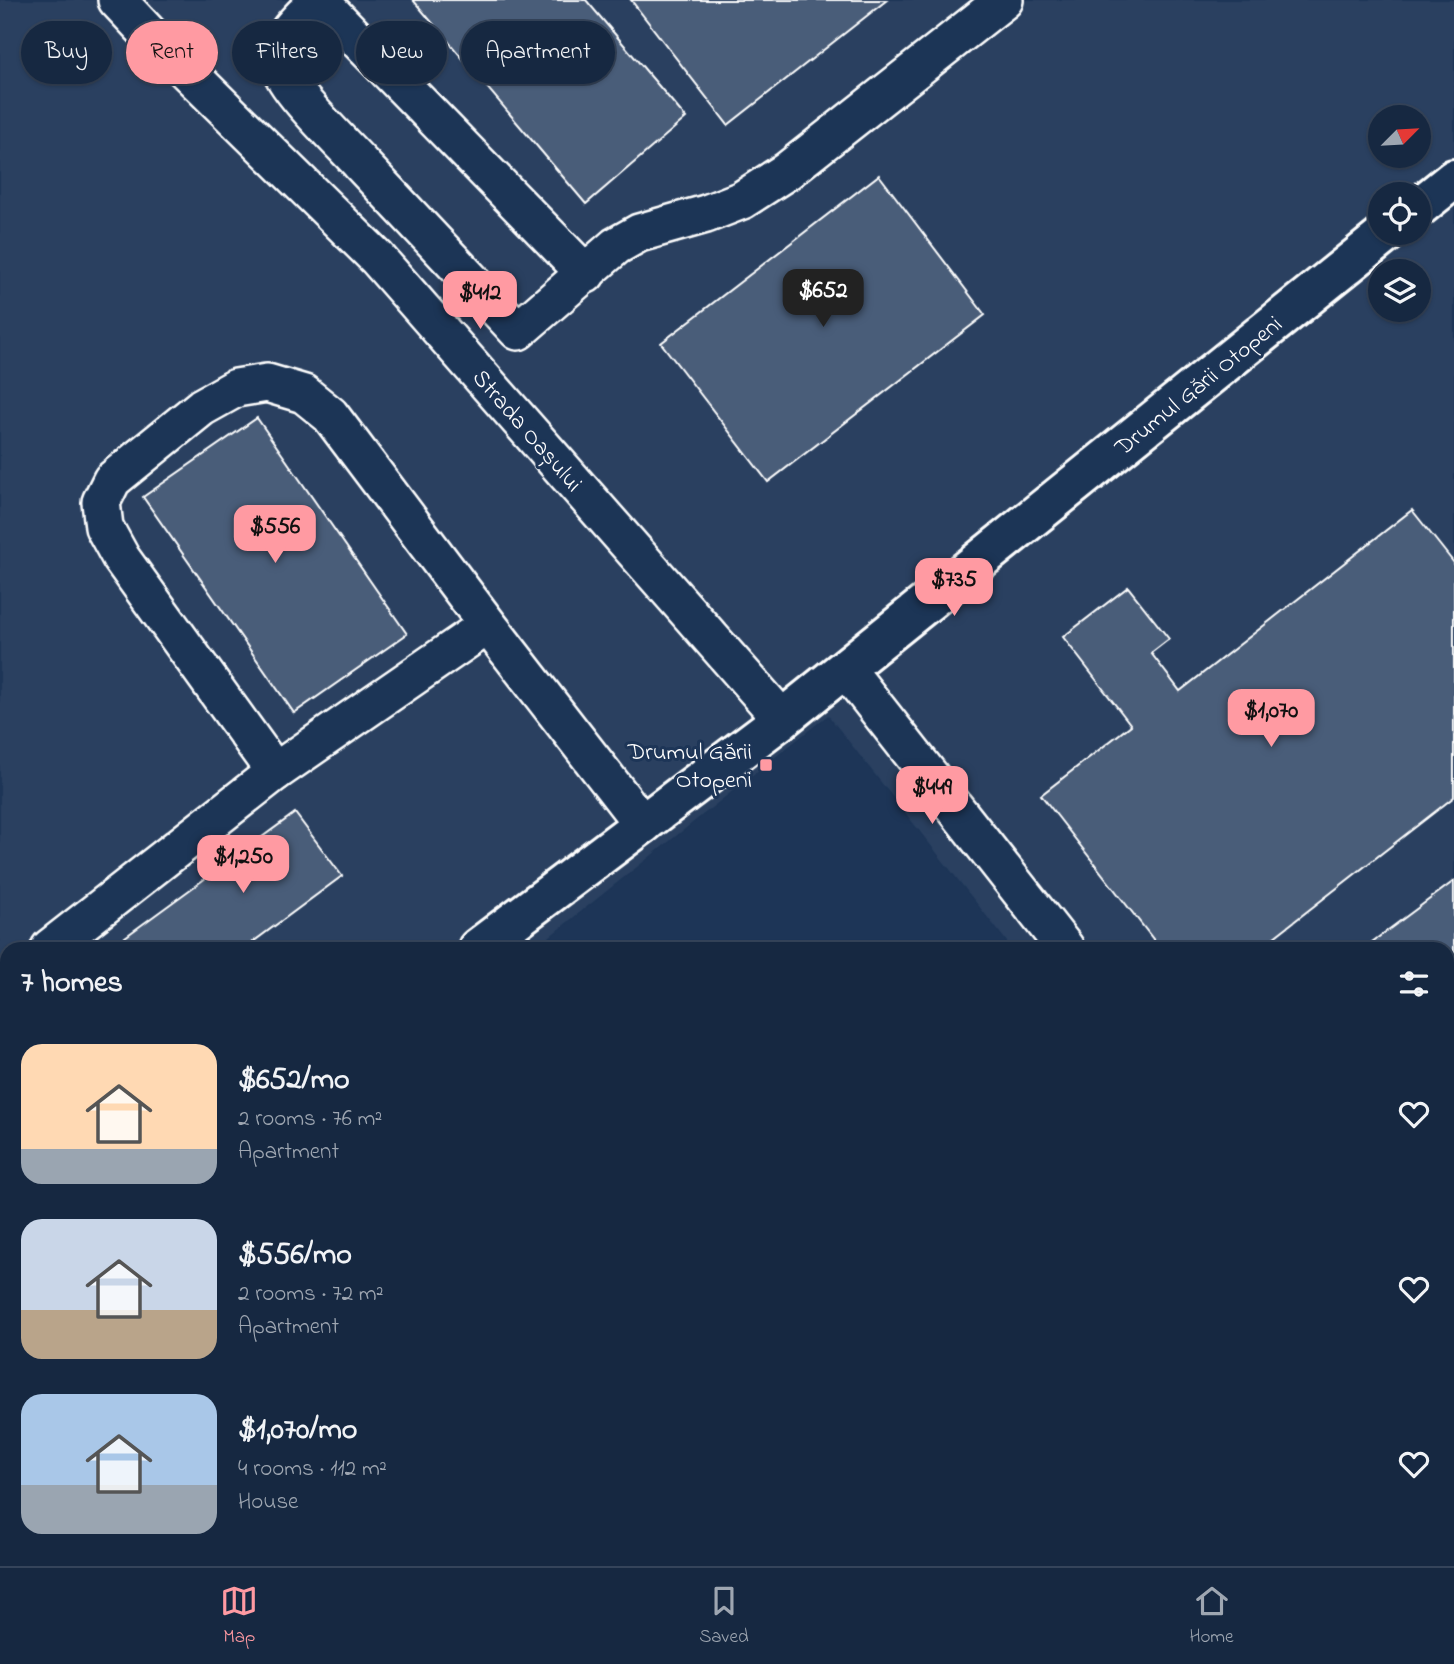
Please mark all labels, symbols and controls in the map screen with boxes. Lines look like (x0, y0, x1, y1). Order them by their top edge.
chip: Buy (21, 21, 112, 84)
chip: Rent (126, 21, 218, 84)
chip: Filters (232, 21, 342, 84)
chip: New (356, 21, 447, 84)
chip: Apartment (461, 21, 615, 84)
north arrow (1368, 105, 1432, 168)
map controls (1368, 105, 1431, 322)
button: locate (1368, 182, 1431, 245)
button: layers (1368, 259, 1431, 322)
pin: $652 (782, 270, 864, 329)
pin: $412 (439, 272, 521, 331)
text: $652 (799, 275, 847, 308)
text: $412 (459, 277, 501, 310)
street label: Drumul Gării Otopeni (1108, 308, 1291, 466)
street label: Strada Oașului (463, 362, 589, 501)
pin: $556 (234, 505, 316, 565)
text: $556 (250, 511, 300, 544)
pin: $735 (913, 558, 995, 618)
text: $735 (931, 564, 977, 597)
pin: $1,070 (1214, 690, 1328, 749)
text: $1,070 (1244, 695, 1298, 728)
place label: Drumul Gării Otopeni (627, 736, 752, 799)
marker: Drumul Gării Otopeni (758, 757, 774, 773)
pin: $449 (891, 766, 973, 826)
text: $449 (912, 772, 952, 805)
pin: $1,250 (186, 836, 300, 895)
text: $1,250 (213, 841, 273, 874)
text: 7 homes (21, 962, 123, 1006)
icon: filters (1395, 965, 1433, 1003)
text: $652/mo (238, 1059, 350, 1103)
icon: home (77, 1072, 161, 1156)
icon: heart (1395, 1095, 1433, 1133)
text: 2 rooms · 76 m² (238, 1103, 382, 1136)
text: Apartment (238, 1136, 339, 1169)
text: $556/mo (238, 1234, 352, 1278)
icon: home (77, 1247, 161, 1331)
icon: heart (1395, 1270, 1433, 1308)
text: 2 rooms · 72 m² (238, 1278, 384, 1311)
text: Apartment (238, 1311, 339, 1344)
text: $1,070/mo (238, 1409, 357, 1453)
icon: home (77, 1422, 161, 1506)
icon: heart (1395, 1445, 1433, 1483)
text: 4 rooms · 112 m² (238, 1453, 387, 1486)
text: House (238, 1486, 298, 1519)
tab: Map (220, 1582, 258, 1651)
tab: Saved (699, 1582, 749, 1651)
tab: Home (1189, 1582, 1234, 1651)

